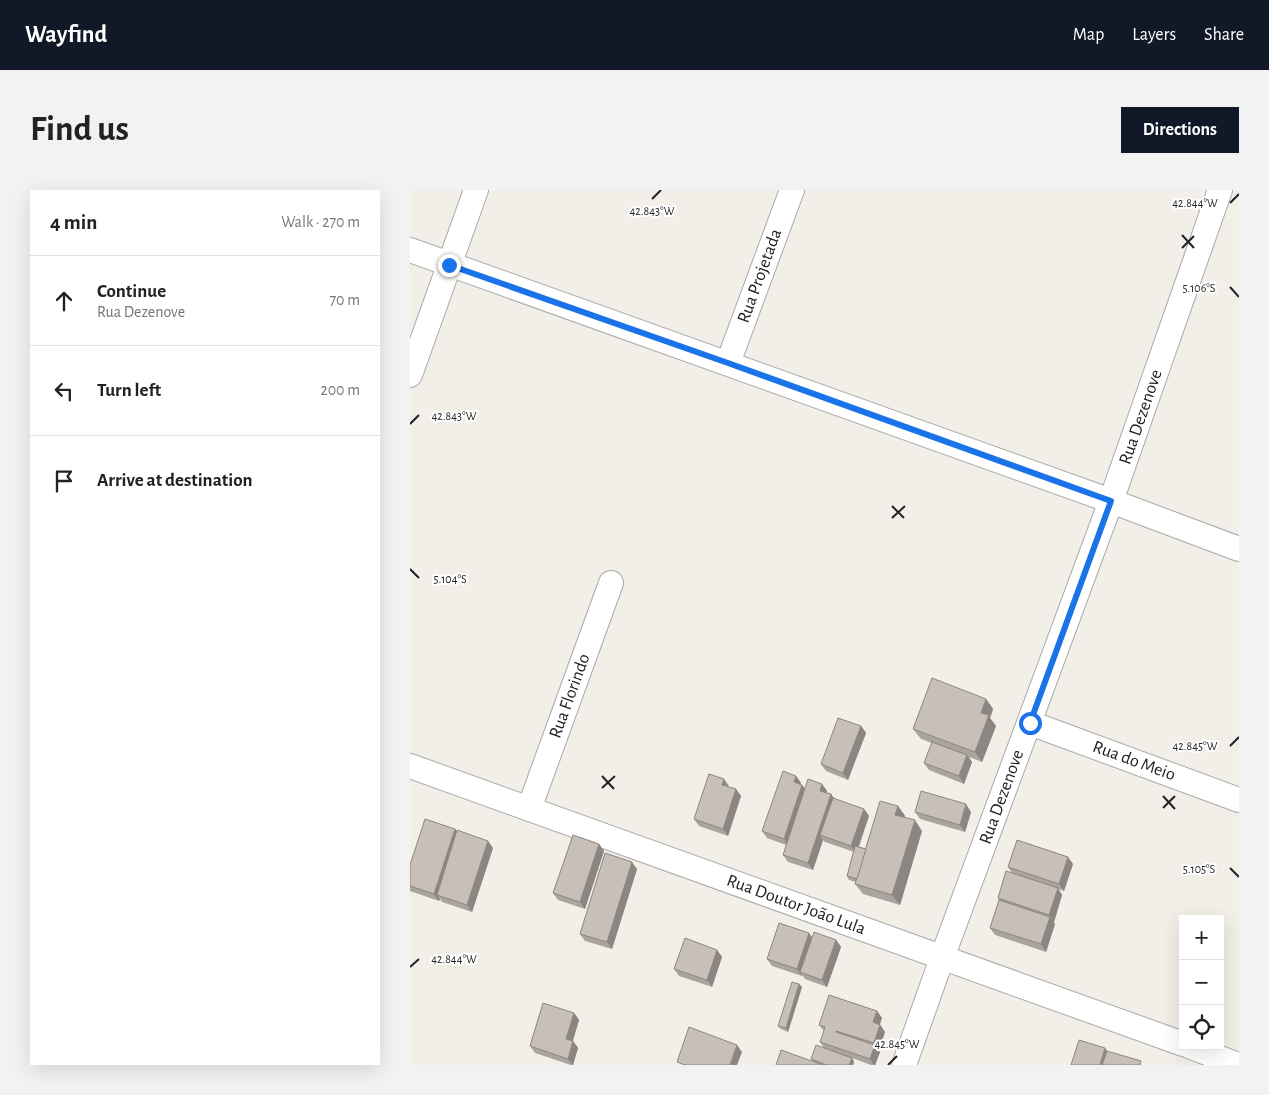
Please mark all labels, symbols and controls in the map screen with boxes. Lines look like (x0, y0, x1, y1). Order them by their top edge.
text: Wayfind (25, 23, 107, 47)
text: Map (1073, 26, 1104, 44)
text: Layers (1132, 26, 1176, 44)
text: Share (1204, 26, 1244, 44)
button: Directions (1121, 107, 1239, 153)
text: Find us (30, 112, 129, 147)
text: 42.844°W (1172, 197, 1218, 209)
text: 42.843°W (630, 205, 675, 217)
text: 4 min (50, 212, 97, 233)
text: Walk · 270 m (281, 214, 360, 230)
street label: Rua Projetada (735, 227, 785, 325)
route end (438, 254, 461, 277)
text: Continue (97, 282, 166, 301)
text: 5.106°S (1182, 282, 1216, 294)
icon: ahead (50, 287, 78, 315)
text: 70 m (329, 292, 360, 308)
text: Rua Dezenove (97, 304, 185, 320)
street label: Rua Dezenove (1116, 367, 1166, 467)
icon: left (50, 377, 78, 405)
text: Turn left (97, 381, 161, 400)
text: 200 m (320, 382, 360, 398)
text: 42.843°W (432, 410, 477, 422)
icon: arrive (50, 467, 78, 495)
text: Arrive at destination (97, 471, 253, 490)
text: 5.104°S (433, 573, 467, 585)
street label: Rua Florindo (546, 651, 594, 741)
route start (1019, 712, 1042, 735)
street label: Rua do Meio (1090, 738, 1178, 784)
text: 42.845°W (1173, 740, 1218, 752)
street label: Rua Dezenove (977, 747, 1027, 847)
text: 5.105°S (1183, 863, 1216, 875)
street label: Rua Doutor João Lula (724, 872, 868, 938)
map controls (1179, 915, 1224, 1050)
button: + (1179, 915, 1224, 960)
text: 42.844°W (431, 953, 477, 965)
button: − (1179, 960, 1224, 1005)
button: locate (1179, 1005, 1224, 1050)
text: 42.845°W (875, 1038, 920, 1050)

